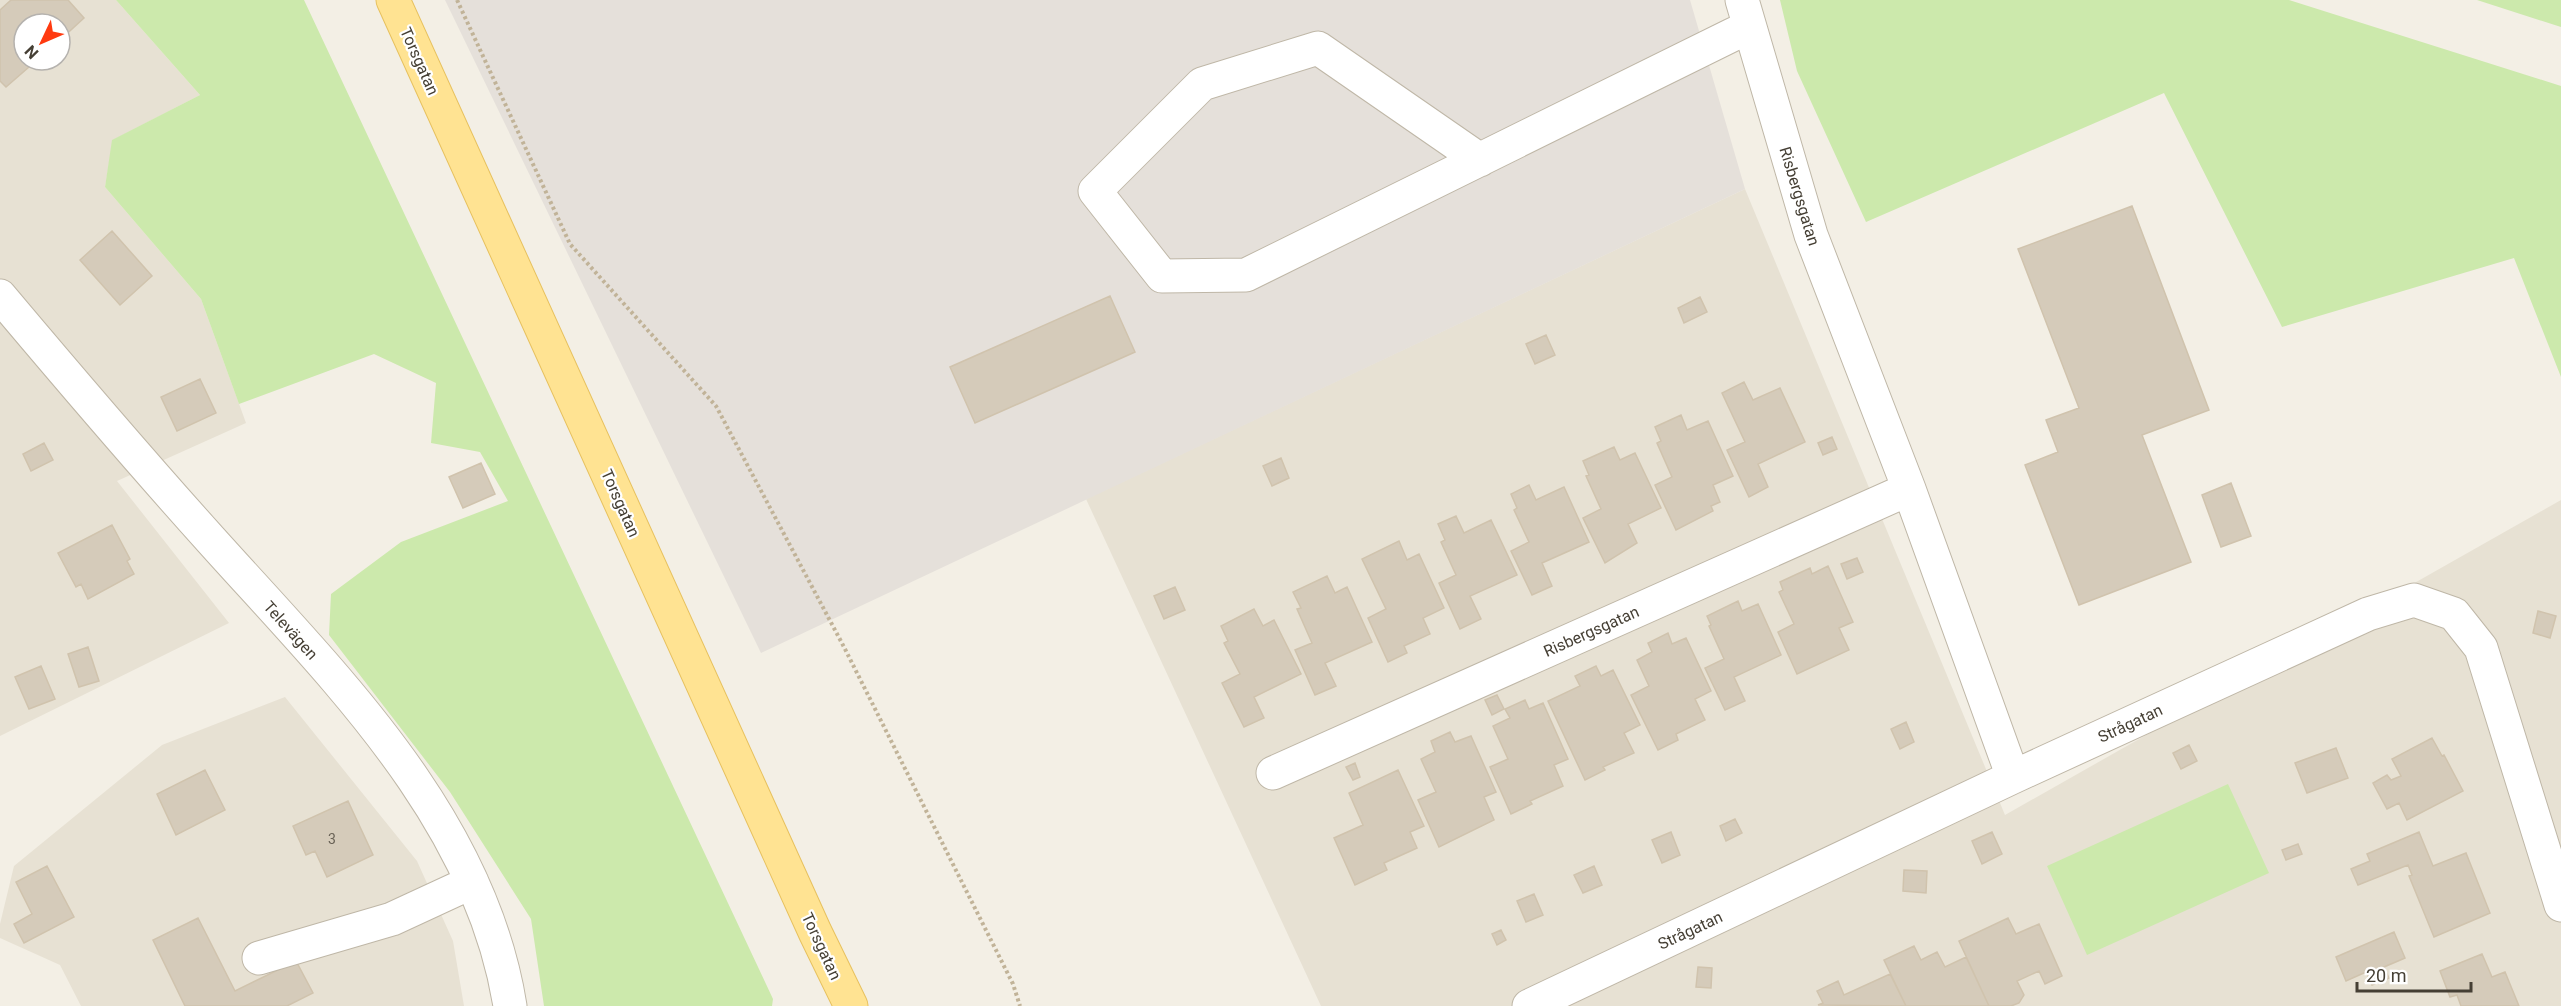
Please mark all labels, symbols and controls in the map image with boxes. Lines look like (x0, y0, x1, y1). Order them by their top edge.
north arrow (12, 12, 72, 72)
street label: Torsgatan (396, 24, 443, 98)
text: N (21, 41, 42, 63)
street label: Risbergsgatan (1775, 144, 1824, 248)
street label: Torsgatan (597, 466, 644, 540)
street label: Televägen (259, 597, 322, 664)
street label: Risbergsgatan (1541, 602, 1642, 661)
street label: Strågatan (2095, 700, 2166, 747)
house number: 3 (328, 831, 336, 847)
street label: Strågatan (1655, 907, 1726, 954)
street label: Torsgatan (798, 910, 845, 983)
scale bar (2357, 955, 2471, 993)
text: 20 m (2366, 965, 2406, 986)

